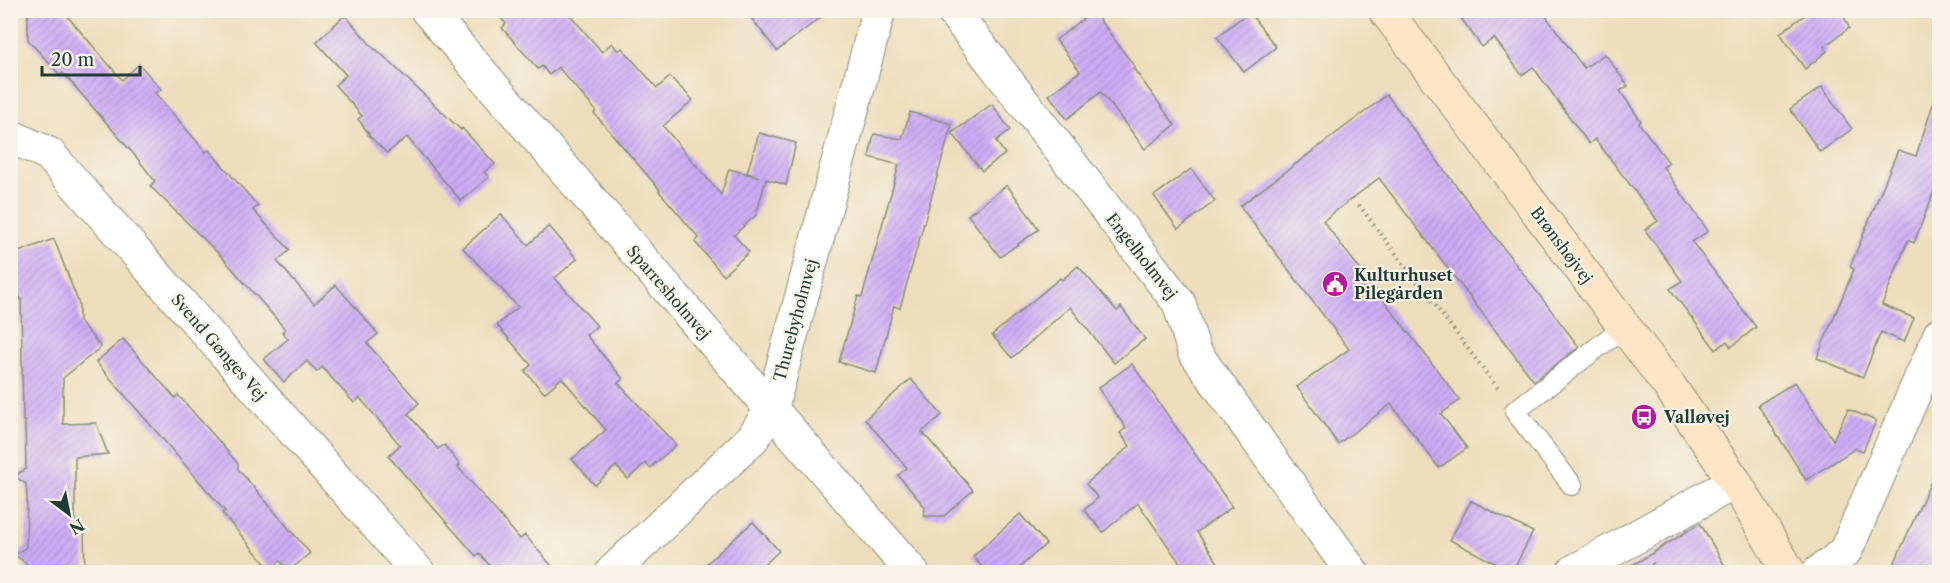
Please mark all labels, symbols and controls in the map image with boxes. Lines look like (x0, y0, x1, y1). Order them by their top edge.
scale bar (42, 39, 140, 77)
text: 20 m (51, 49, 95, 71)
street label: Brønshøjvej (1527, 203, 1597, 287)
street label: Engelholmvej (1102, 209, 1182, 303)
street label: Sparresholmvej (623, 241, 715, 343)
street label: Thurebyholmvej (769, 256, 821, 384)
place label: Kulturhuset Pilegården (1354, 265, 1453, 303)
public building icon: Kulturhuset Pilegården (1320, 269, 1350, 299)
street label: Svend Gønges Vej (167, 289, 271, 405)
bus stop icon: Valløvej (1629, 402, 1659, 432)
place label: Valløvej (1663, 407, 1730, 427)
north arrow (39, 484, 99, 544)
text: N (66, 515, 88, 539)

